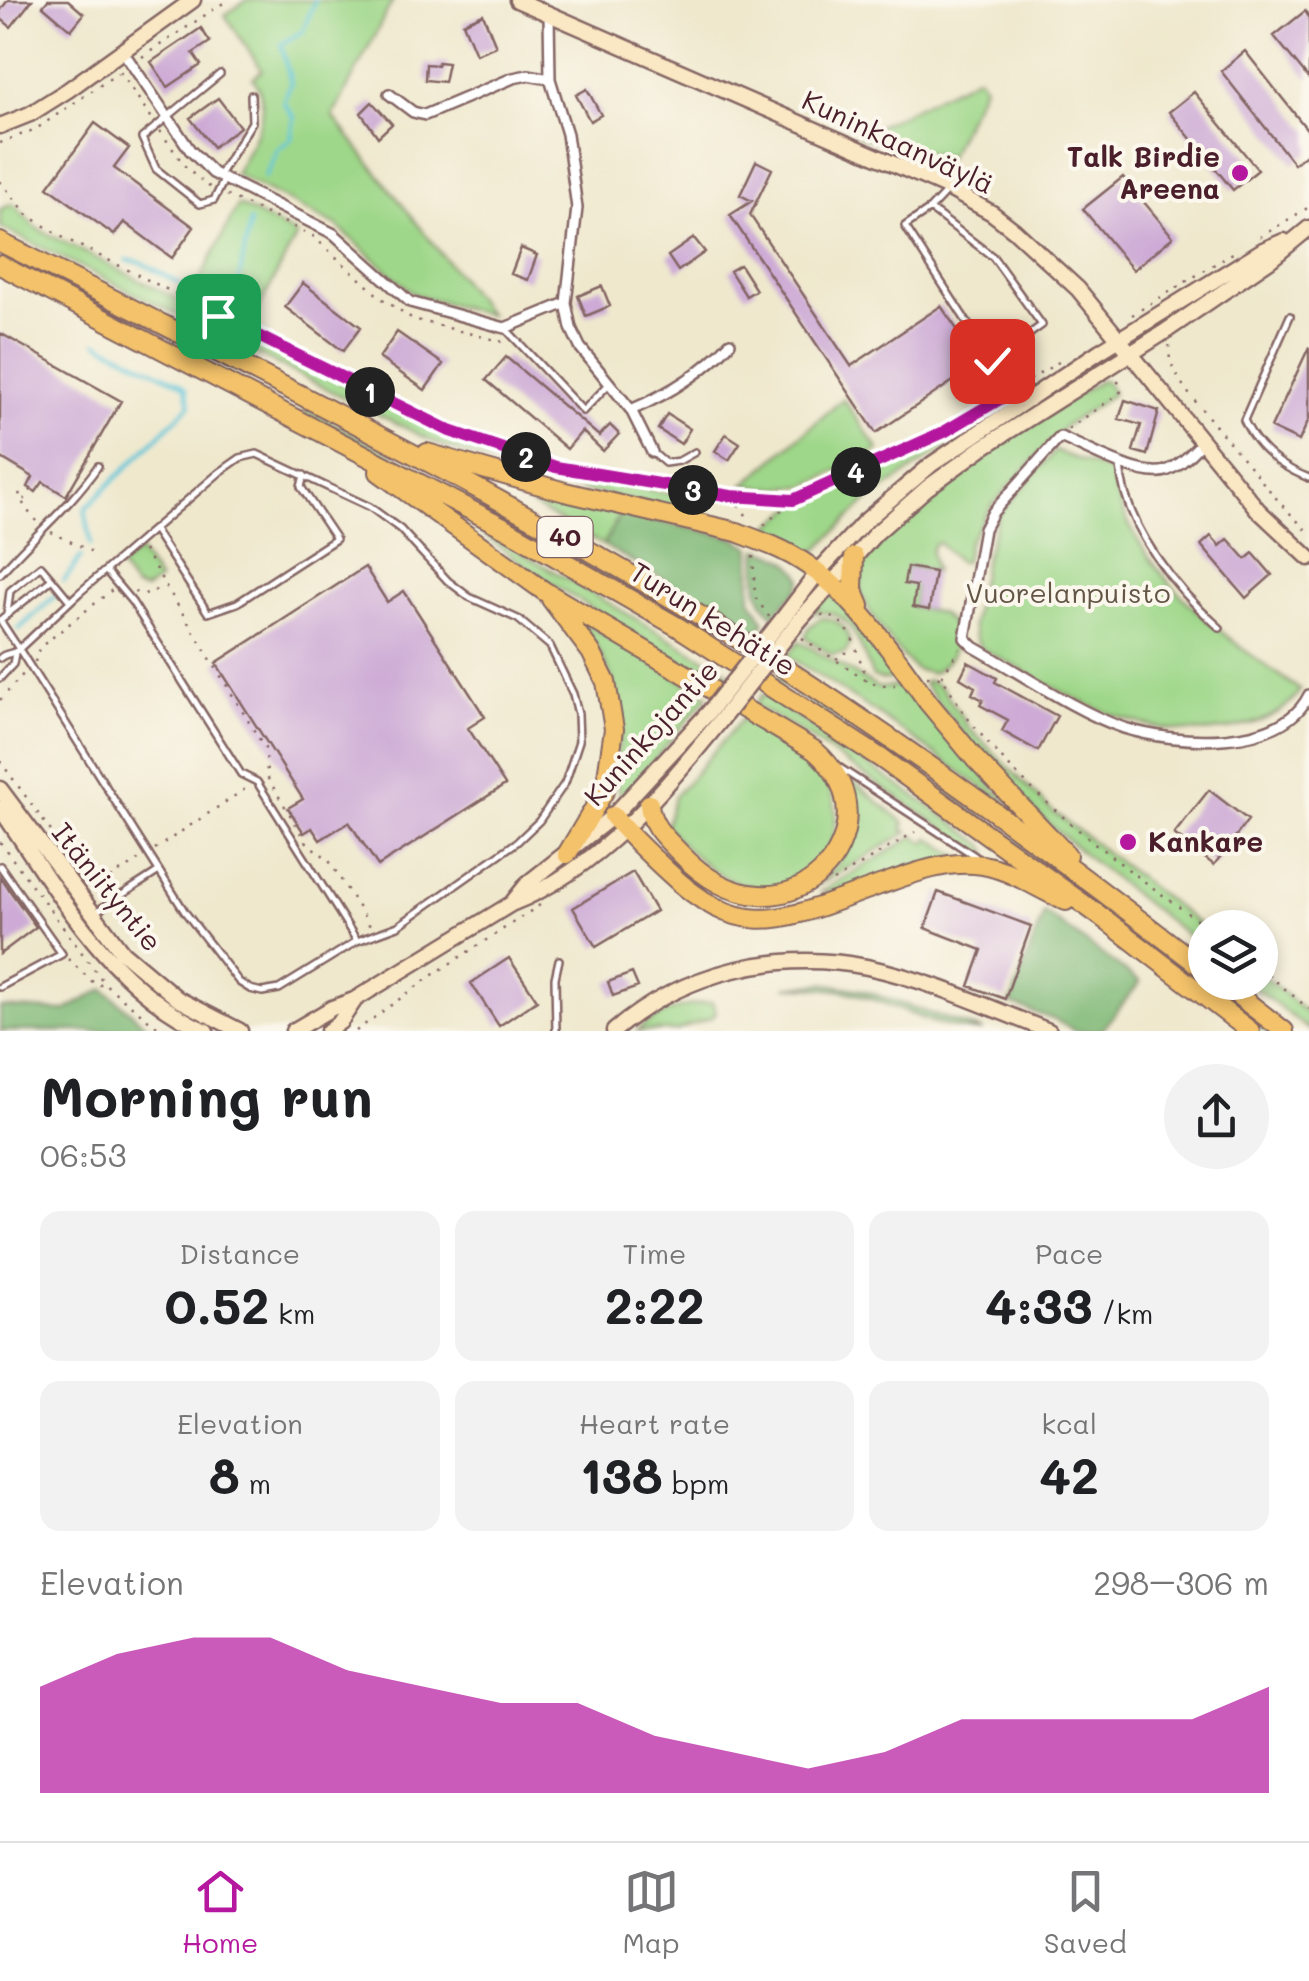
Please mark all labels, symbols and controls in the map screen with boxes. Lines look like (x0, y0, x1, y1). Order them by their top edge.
street label: Kuninkaanväylä (797, 81, 1000, 201)
place label: Talk Birdie Areena (1067, 138, 1220, 206)
marker: Talk Birdie Areena (1229, 162, 1251, 184)
pin (176, 274, 261, 359)
icon: arrive (191, 289, 246, 344)
pin (950, 319, 1035, 404)
icon: check (965, 334, 1020, 389)
pin: 1 (345, 367, 395, 417)
text: 1 (364, 374, 376, 410)
pin: 2 (501, 432, 551, 482)
text: 2 (518, 439, 534, 475)
pin: 4 (831, 447, 881, 497)
text: 4 (847, 454, 865, 490)
pin: 3 (668, 465, 718, 515)
text: 3 (685, 472, 701, 508)
road number: 40 (538, 517, 592, 557)
street label: Turun kehätie (624, 553, 803, 683)
park label: Vuorelanpuisto (966, 574, 1171, 610)
street label: Kuninkojantie (575, 652, 725, 813)
street label: Itäniityntie (45, 815, 171, 958)
place label: Kankare (1148, 823, 1263, 859)
marker: Kankare (1117, 831, 1139, 853)
map controls (1188, 910, 1278, 1000)
button: layers (1188, 910, 1278, 1000)
text: Morning run (40, 1059, 373, 1131)
button: share (1164, 1064, 1269, 1169)
text: 06:53 (40, 1133, 126, 1175)
text: Distance (180, 1235, 300, 1271)
text: Time (623, 1235, 686, 1271)
text: Pace (1035, 1235, 1103, 1271)
text: 0.52 (164, 1271, 269, 1337)
text: 2:22 (605, 1271, 704, 1337)
text: 4:33 (985, 1271, 1093, 1337)
text: km (269, 1295, 315, 1331)
text: /km (1093, 1295, 1153, 1331)
text: Elevation (177, 1405, 303, 1441)
text: Heart rate (579, 1405, 730, 1441)
text: kcal (1041, 1405, 1097, 1441)
text: 8 (209, 1441, 240, 1507)
text: 138 (580, 1441, 663, 1507)
text: 42 (1039, 1441, 1099, 1507)
text: m (240, 1465, 271, 1501)
text: bpm (663, 1465, 729, 1501)
text: Elevation (40, 1561, 184, 1603)
text: 298–306 m (1093, 1561, 1269, 1603)
tab: Home (182, 1864, 258, 1960)
tab: Map (623, 1864, 680, 1960)
tab: Saved (1044, 1864, 1127, 1960)

